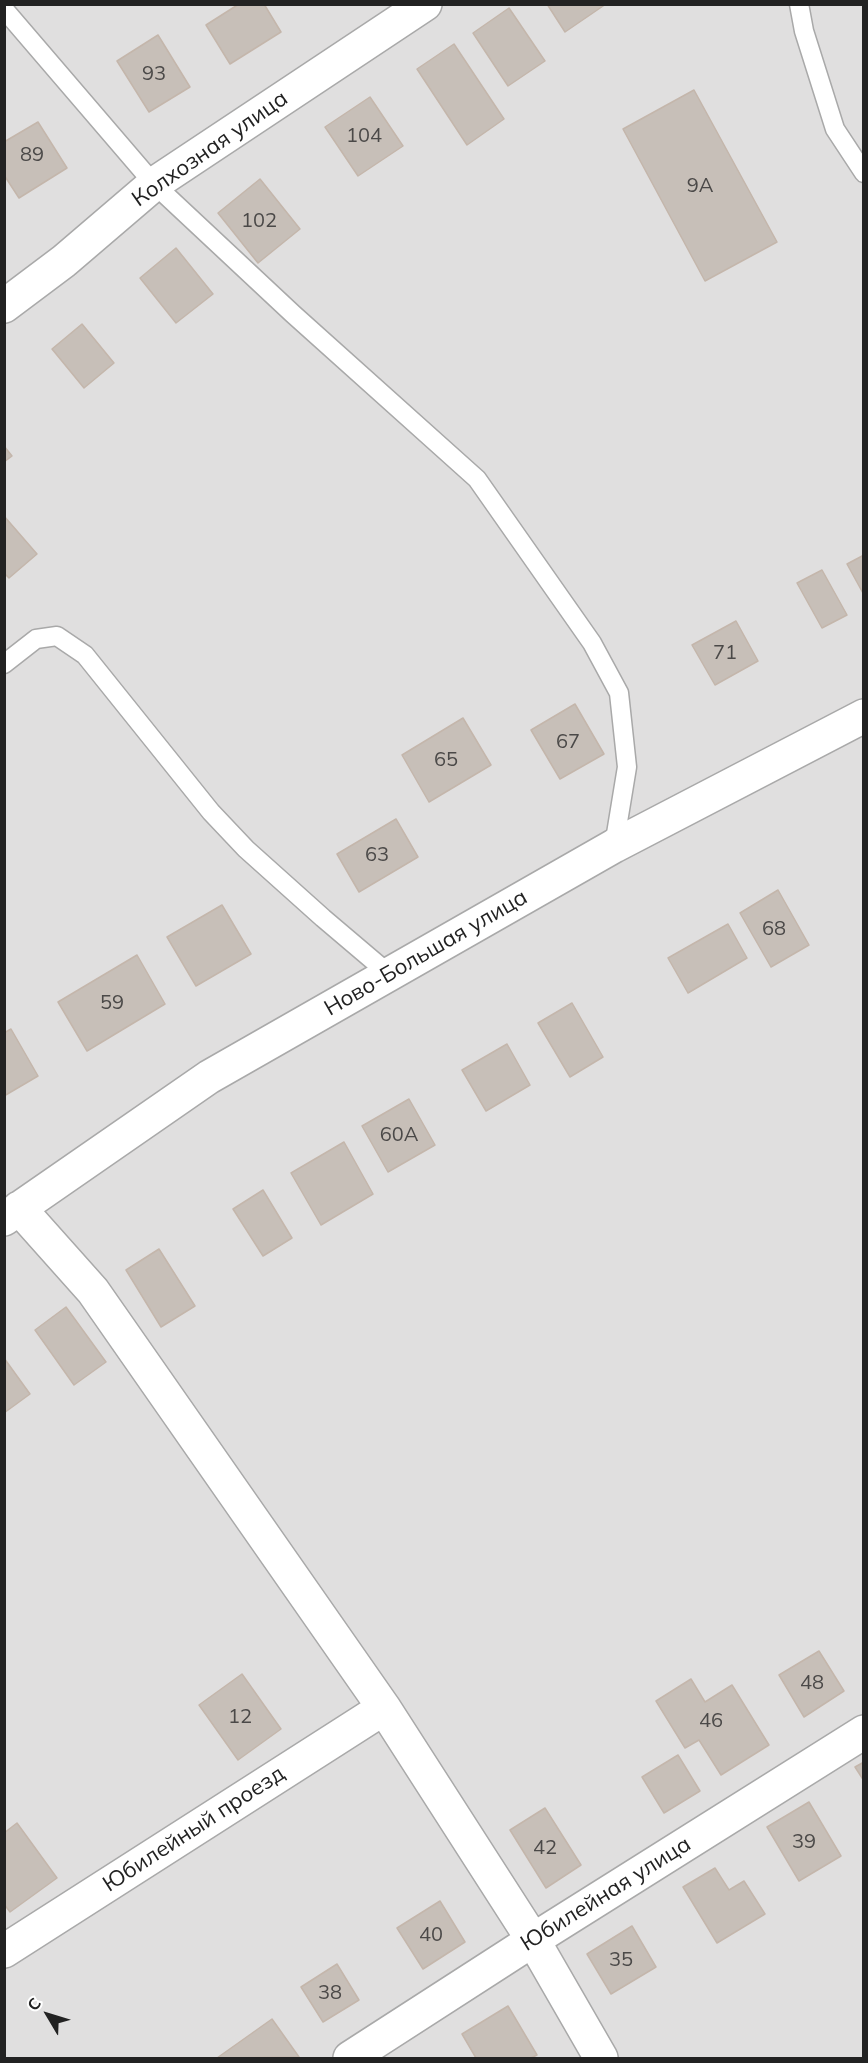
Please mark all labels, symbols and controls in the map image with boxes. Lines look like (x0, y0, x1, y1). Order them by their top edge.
house number: 93 (142, 62, 166, 86)
street label: Колхозная улица (127, 85, 293, 213)
house number: 104 (346, 124, 382, 148)
house number: 89 (20, 143, 44, 167)
house number: 9А (687, 174, 713, 198)
house number: 102 (241, 209, 277, 233)
house number: 71 (713, 641, 737, 665)
house number: 67 (556, 730, 580, 754)
house number: 65 (434, 748, 458, 772)
house number: 63 (365, 843, 389, 867)
street label: Ново-Большая улица (320, 884, 532, 1022)
house number: 68 (762, 917, 786, 941)
house number: 59 (100, 991, 124, 1015)
house number: 60А (380, 1123, 418, 1147)
house number: 48 (800, 1671, 824, 1695)
house number: 12 (228, 1705, 252, 1729)
house number: 46 (699, 1709, 723, 1733)
street label: Юбилейный проезд (98, 1760, 290, 1898)
house number: 39 (792, 1830, 816, 1854)
street label: Юбилейная улица (516, 1831, 696, 1957)
house number: 42 (533, 1836, 557, 1860)
house number: 40 (419, 1923, 443, 1947)
house number: 35 (609, 1948, 633, 1972)
house number: 38 (318, 1981, 342, 2005)
north arrow (18, 1985, 78, 2045)
text: С (23, 1993, 45, 2014)

